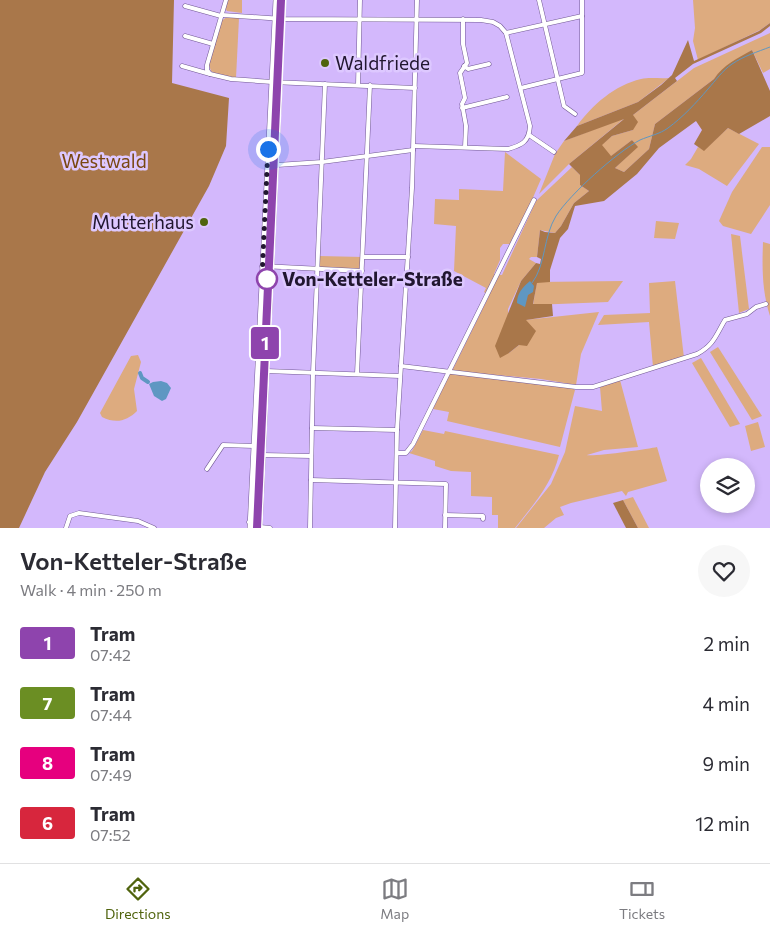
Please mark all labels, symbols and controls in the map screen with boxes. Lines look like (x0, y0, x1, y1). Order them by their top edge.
place label: Waldfriede (335, 51, 430, 74)
marker: Waldfriede (319, 57, 331, 69)
your location (256, 137, 281, 162)
park label: Westwald (61, 149, 147, 172)
place label: Mutterhaus (92, 210, 194, 233)
marker: Mutterhaus (198, 216, 210, 228)
place label: Von-Ketteler-Straße (282, 267, 463, 290)
marker: Von-Ketteler-Straße (256, 268, 278, 290)
line badge: 1 (249, 327, 281, 359)
text: 1 (261, 332, 269, 354)
map controls (700, 458, 755, 513)
button: layers (700, 458, 755, 513)
button: heart (698, 545, 750, 597)
text: Von-Ketteler-Straße (20, 546, 247, 575)
text: Walk · 4 min · 250 m (20, 580, 162, 599)
text: Tram (90, 622, 135, 645)
text: 1 (43, 632, 52, 654)
text: 2 min (703, 632, 750, 655)
text: 07:42 (90, 645, 131, 664)
text: Tram (90, 682, 135, 705)
text: 7 (43, 692, 52, 714)
text: 4 min (703, 692, 750, 715)
text: 07:44 (90, 705, 132, 724)
text: Tram (90, 742, 135, 765)
text: 8 (42, 752, 53, 774)
text: 9 min (702, 752, 750, 775)
text: 07:49 (90, 765, 132, 784)
text: Tram (90, 802, 135, 825)
text: 6 (42, 812, 53, 834)
text: 12 min (695, 812, 750, 835)
text: 07:52 (90, 825, 131, 844)
tab: Directions (105, 875, 171, 922)
tab: Map (380, 875, 409, 922)
tab: Tickets (619, 875, 665, 922)

